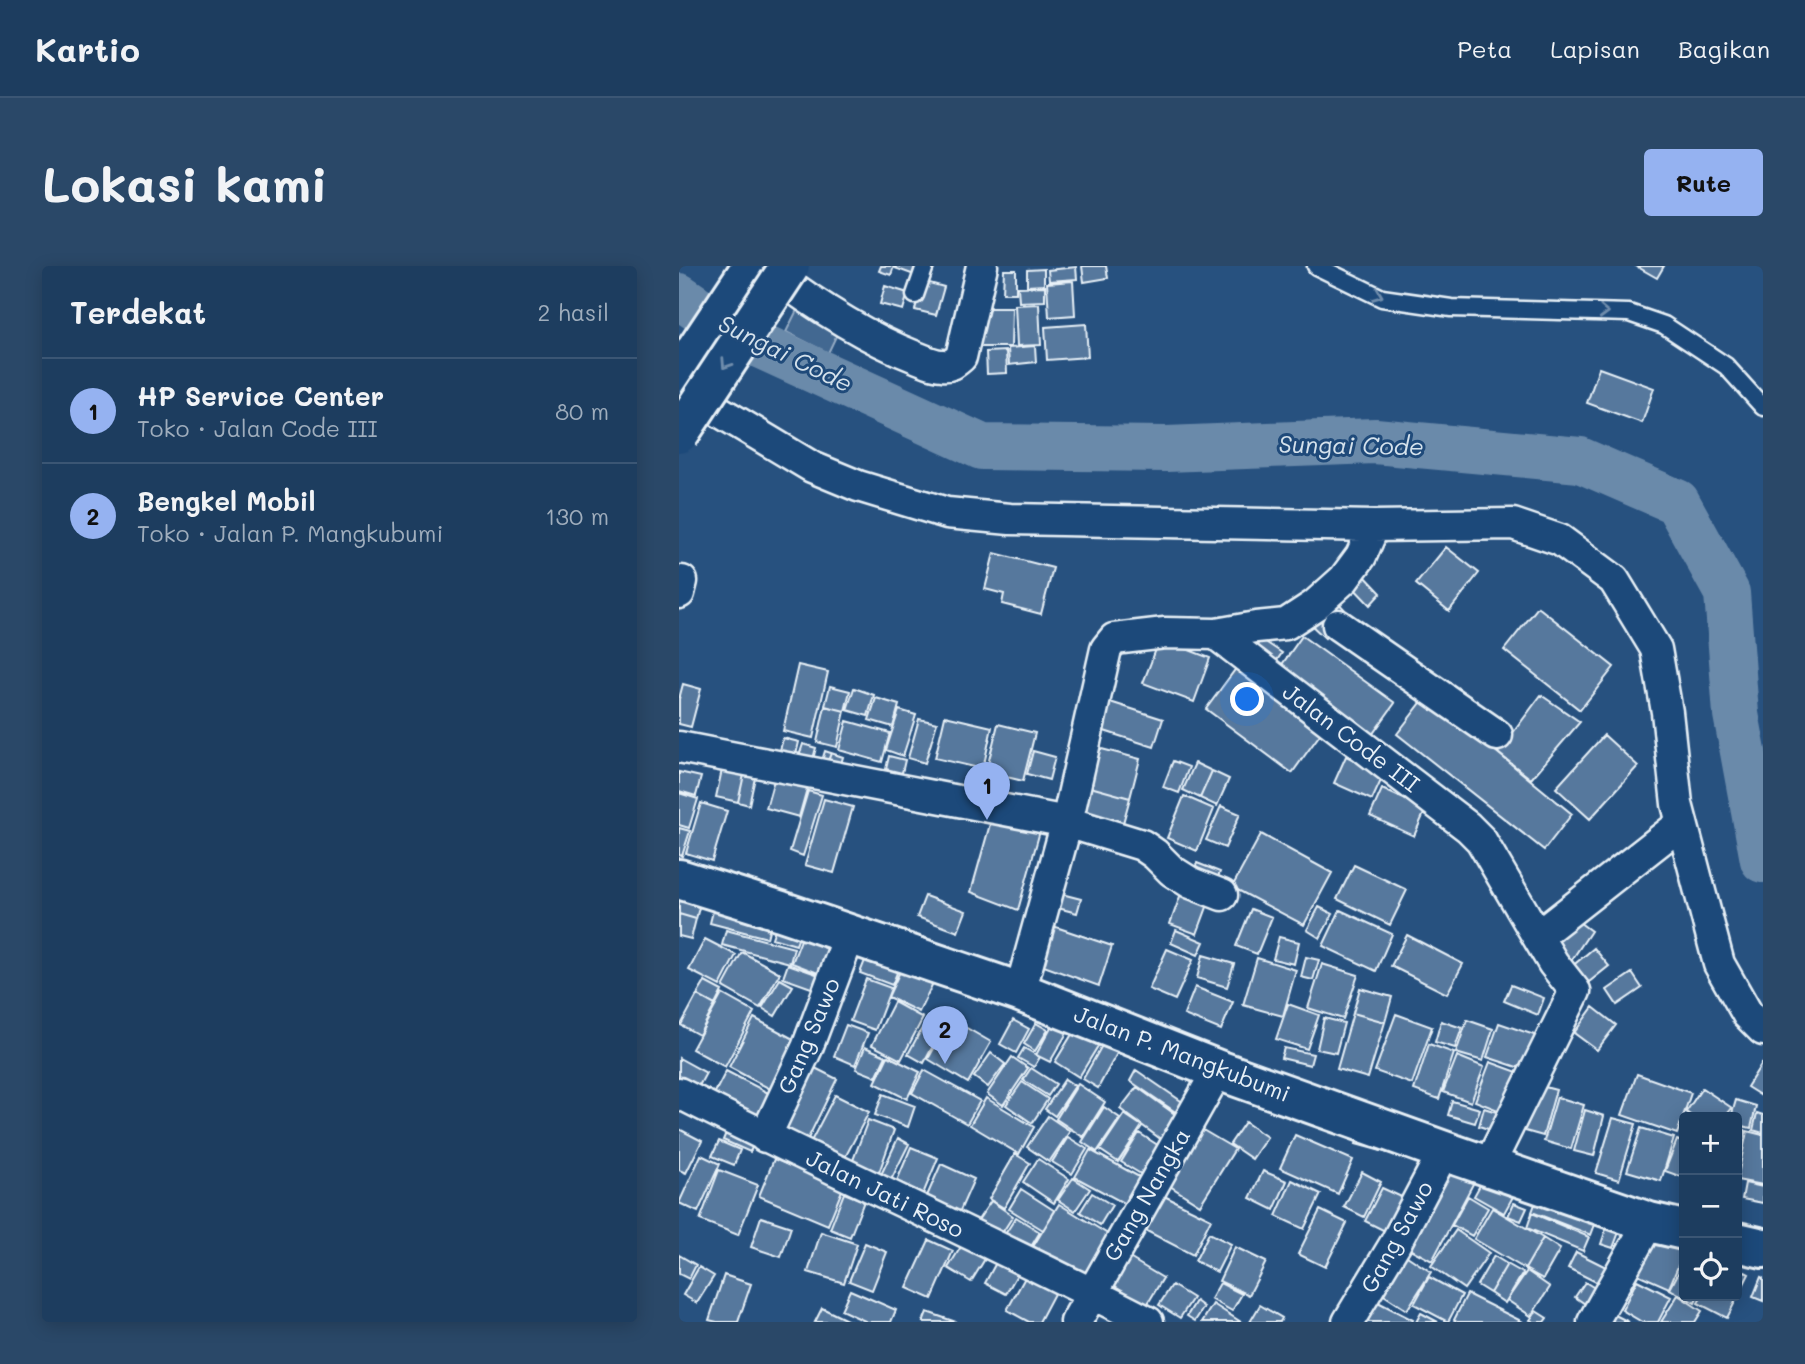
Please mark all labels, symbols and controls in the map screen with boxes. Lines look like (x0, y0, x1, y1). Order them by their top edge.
text: Kartio (35, 27, 140, 70)
text: Peta (1457, 33, 1512, 64)
text: Lapisan (1550, 33, 1640, 64)
text: Bagikan (1678, 33, 1770, 64)
button: Rute (1644, 149, 1763, 216)
text: Lokasi kami (42, 151, 328, 214)
one-way arrow (1371, 286, 1383, 300)
text: Terdekat (70, 292, 206, 332)
text: 2 hasil (538, 297, 609, 327)
one-way arrow (1599, 305, 1610, 320)
water label: Sungai Code (714, 307, 858, 398)
one-way arrow (721, 356, 734, 369)
text: HP Service Center (137, 379, 384, 413)
text: 1 (88, 396, 98, 426)
text: 80 m (555, 396, 609, 426)
text: Toko · Jalan Code III (137, 413, 378, 443)
water label: Sungai Code (1278, 428, 1424, 461)
text: Bengkel Mobil (137, 484, 316, 518)
text: 2 (87, 501, 99, 531)
text: 130 m (545, 501, 609, 531)
text: Toko · Jalan P. Mangkubumi (137, 518, 443, 548)
street label: Jalan Code III (1277, 676, 1426, 798)
your location (1230, 682, 1264, 716)
pin: 1 (964, 762, 1010, 820)
street label: Gang Sawo (770, 973, 846, 1098)
street label: Jalan P. Mangkubumi (1070, 998, 1295, 1108)
pin: 2 (922, 1006, 968, 1064)
map controls (1679, 1112, 1742, 1301)
button: + (1679, 1112, 1742, 1175)
street label: Gang Nangka (1096, 1123, 1196, 1266)
street label: Jalan Jati Roso (802, 1142, 969, 1244)
street label: Gang Sawo (1353, 1175, 1439, 1298)
button: − (1679, 1175, 1742, 1238)
button: locate (1679, 1238, 1742, 1301)

